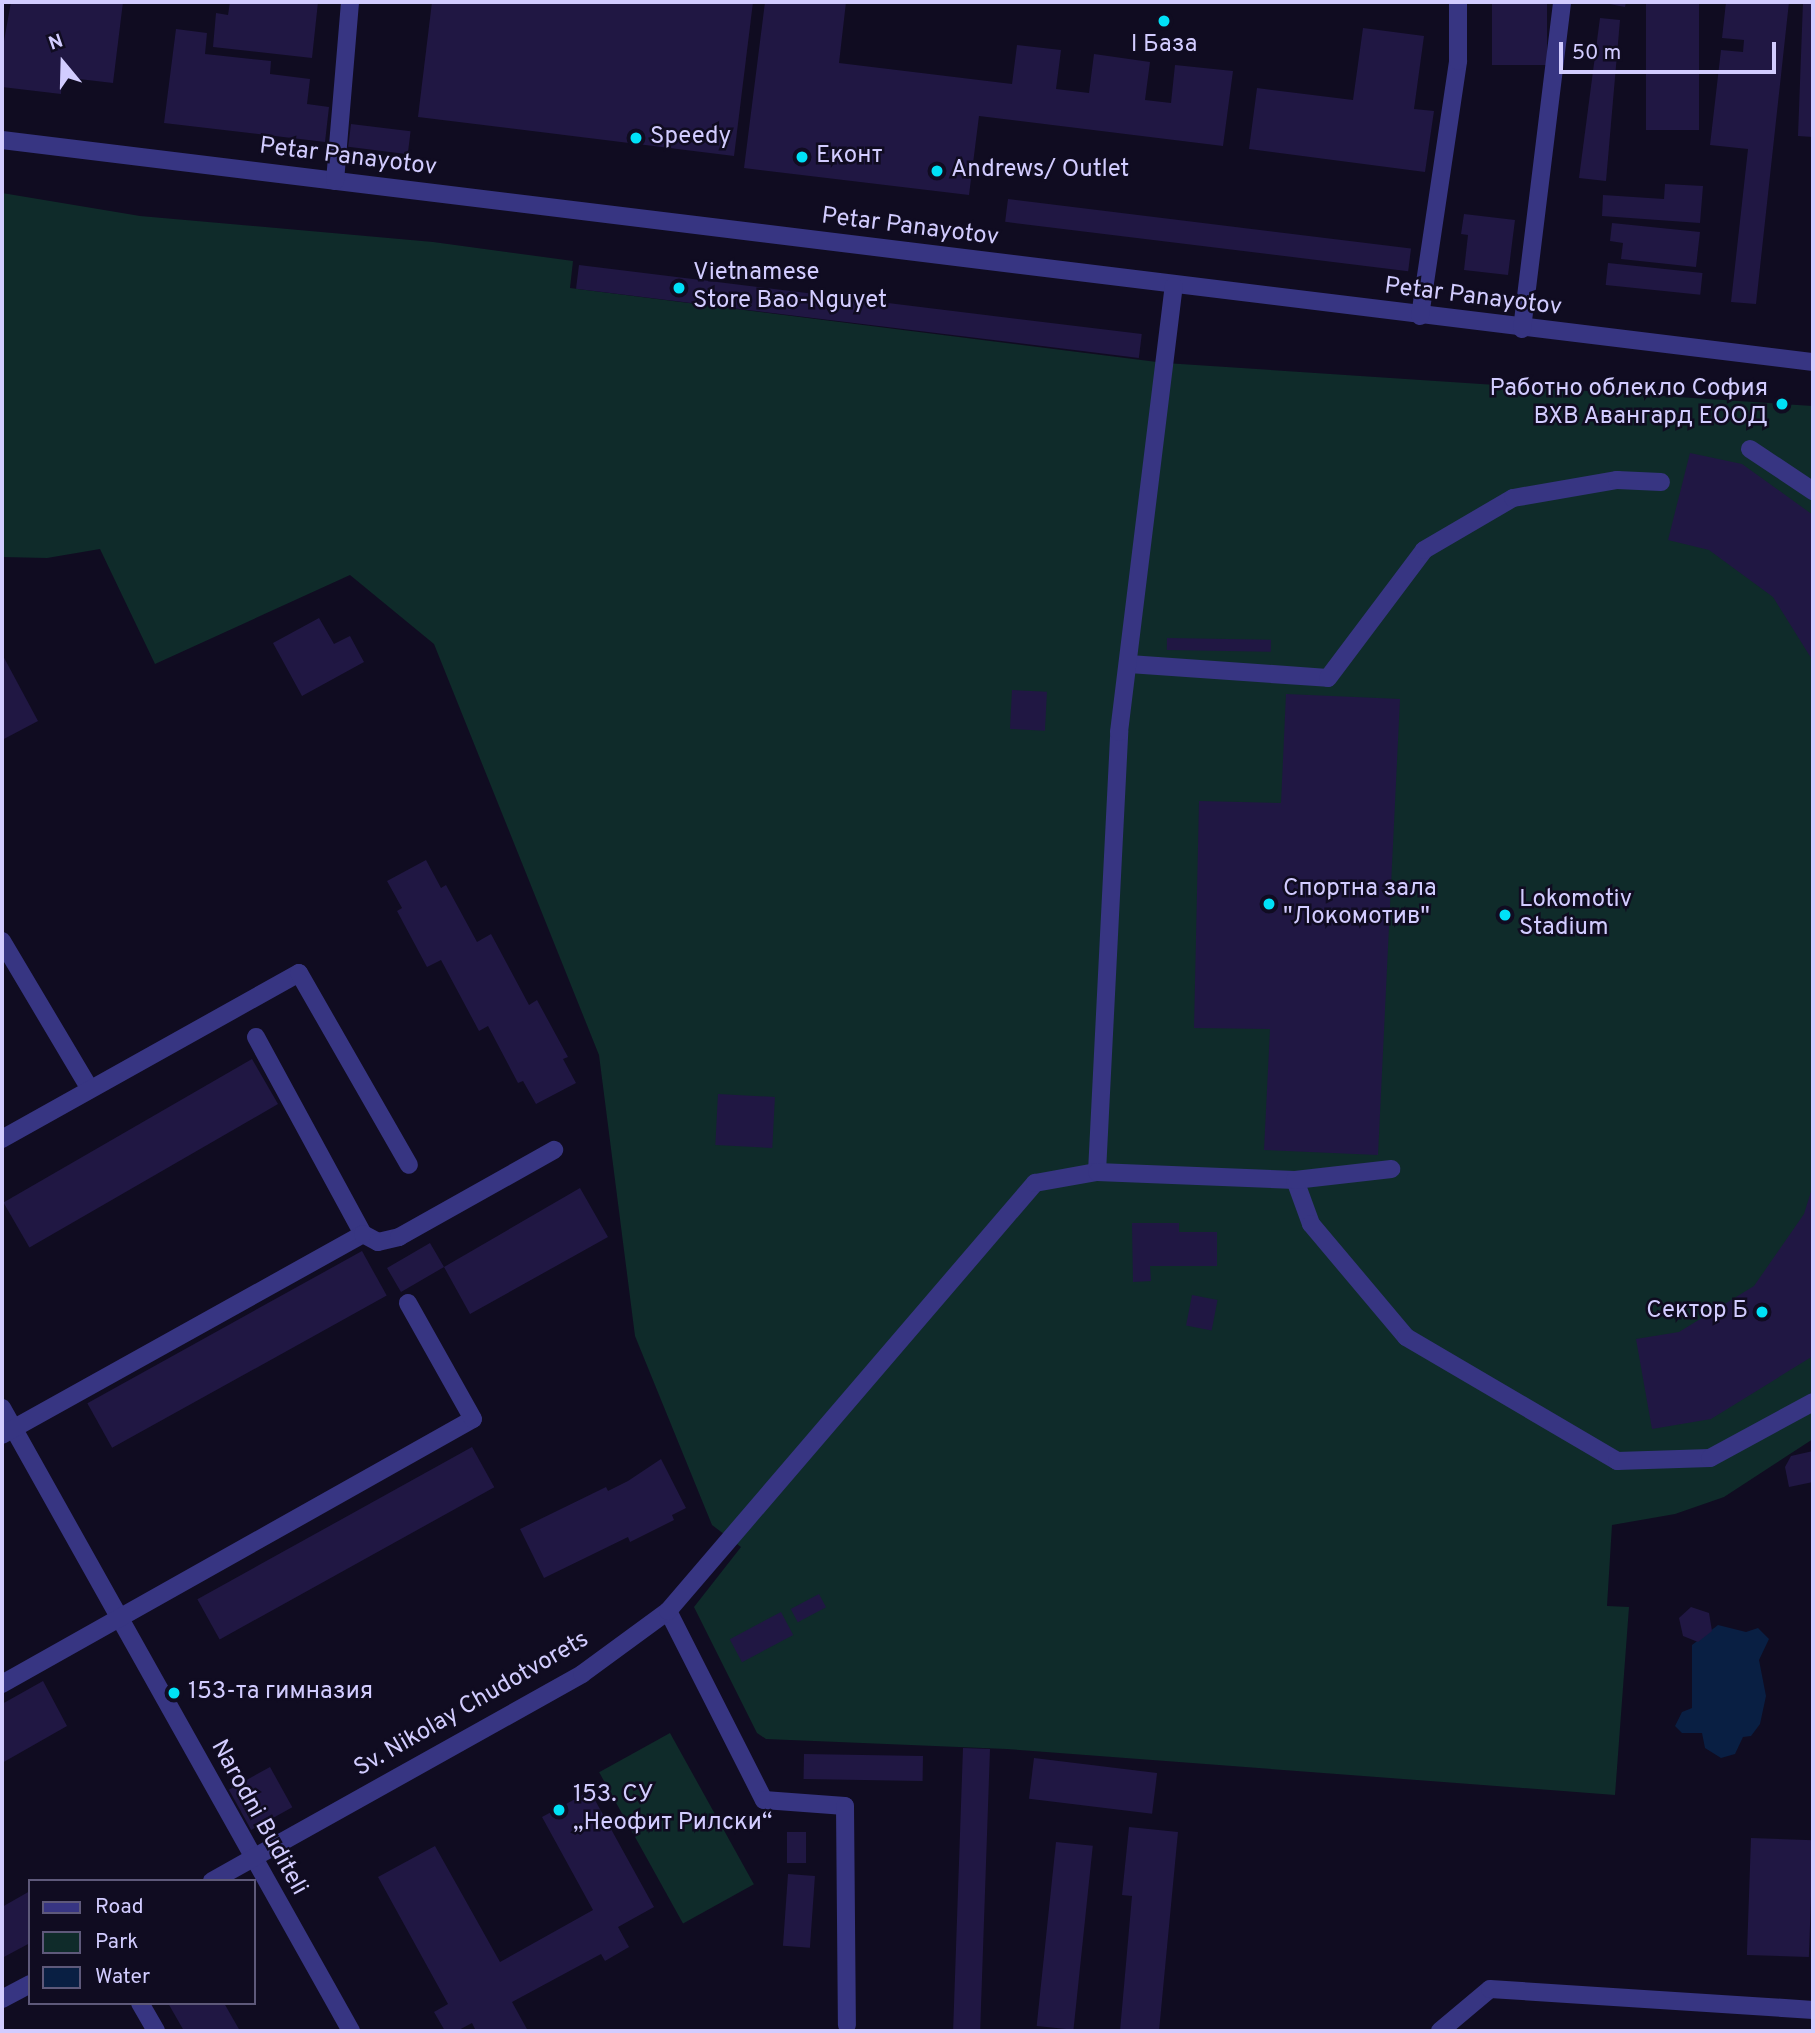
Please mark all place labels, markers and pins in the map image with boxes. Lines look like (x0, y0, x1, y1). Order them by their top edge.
marker: I База (1156, 13, 1172, 29)
place label: I База (1131, 32, 1197, 60)
place label: Speedy (650, 124, 731, 152)
marker: Speedy (628, 130, 644, 146)
place label: Еконт (816, 143, 883, 171)
marker: Еконт (794, 149, 810, 165)
place label: Andrews/ Outlet (951, 157, 1129, 185)
marker: Andrews/ Outlet (929, 163, 945, 179)
place label: Vietnamese Store Bao-Nguyet (693, 260, 887, 316)
marker: Vietnamese Store Bao-Nguyet (671, 280, 687, 296)
place label: Работно облекло София ВХВ Авангард ЕООД (1490, 376, 1768, 432)
marker: Работно облекло София ВХВ Авангард ЕООД (1774, 396, 1790, 412)
place label: Спортна зала "Локомотив" (1283, 876, 1437, 932)
place label: Lokomotiv Stadium (1519, 887, 1632, 943)
marker: Спортна зала "Локомотив" (1261, 896, 1277, 912)
marker: Lokomotiv Stadium (1497, 907, 1513, 923)
place label: Сектор Б (1646, 1298, 1748, 1326)
marker: Сектор Б (1754, 1304, 1770, 1320)
place label: 153-та гимназия (188, 1679, 373, 1707)
marker: 153-та гимназия (166, 1685, 182, 1701)
place label: 153. СУ „Неофит Рилски“ (573, 1782, 772, 1838)
marker: 153. СУ „Неофит Рилски“ (551, 1802, 567, 1818)

